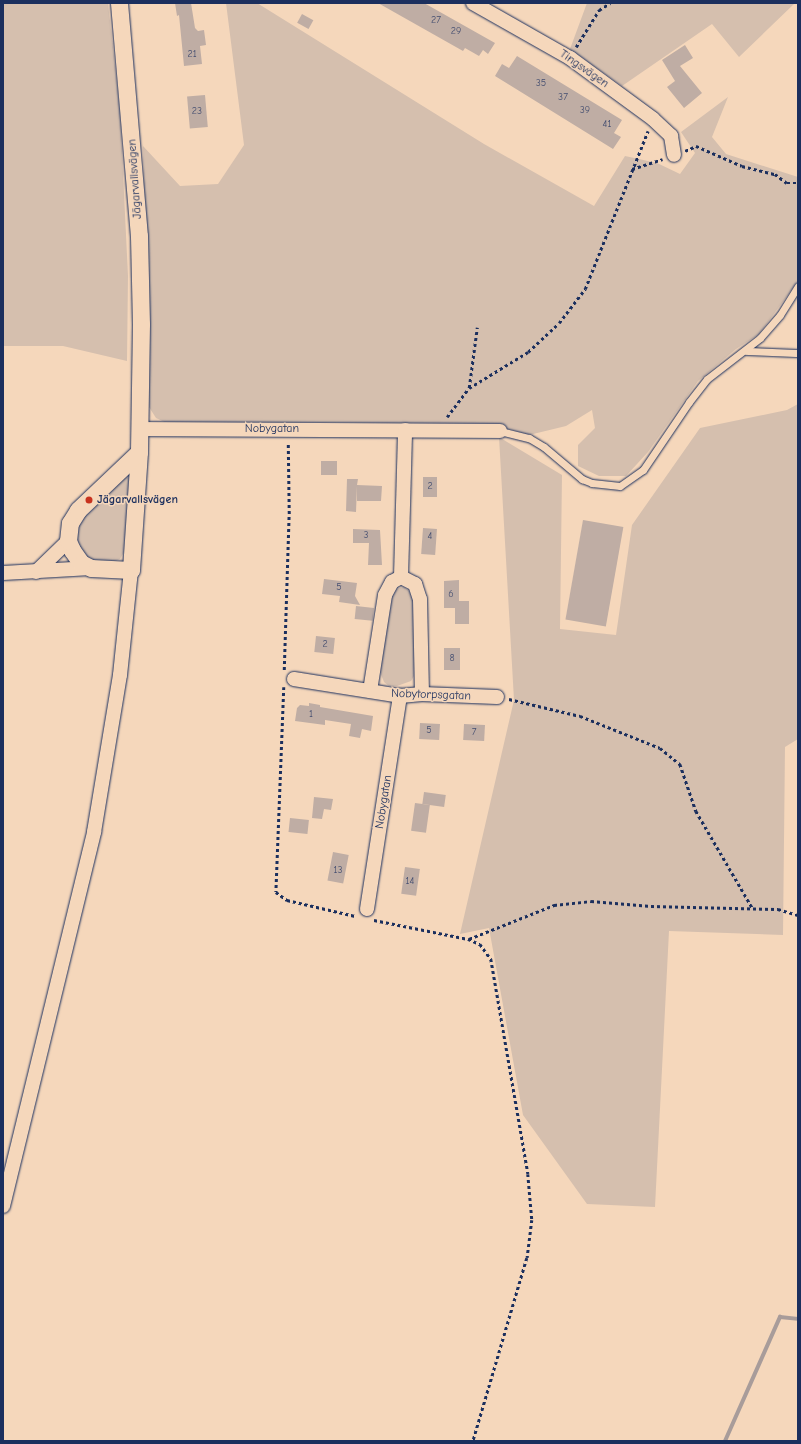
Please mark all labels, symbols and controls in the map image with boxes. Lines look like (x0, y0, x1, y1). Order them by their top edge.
house number: 27 (431, 15, 441, 27)
house number: 29 (451, 26, 461, 38)
street label: Tingsvägen (557, 47, 611, 91)
house number: 21 (187, 49, 197, 61)
house number: 35 (536, 78, 546, 90)
house number: 37 (558, 92, 568, 104)
house number: 39 (580, 105, 590, 117)
house number: 23 (192, 106, 202, 118)
house number: 41 (603, 119, 611, 131)
street label: Jägarvallsvägen (125, 139, 145, 219)
street label: Nobygatan (245, 422, 299, 436)
house number: 2 (427, 481, 433, 493)
place label: Jägarvallsvägen (97, 493, 178, 507)
marker: Jägarvallsvägen (84, 495, 94, 505)
house number: 3 (363, 530, 369, 542)
house number: 4 (428, 531, 432, 543)
house number: 5 (336, 582, 342, 594)
house number: 6 (448, 589, 454, 601)
house number: 2 (322, 639, 328, 651)
house number: 8 (449, 653, 455, 665)
street label: Nobytorpsgatan (391, 686, 471, 704)
house number: 1 (309, 709, 313, 721)
house number: 5 (426, 725, 432, 737)
house number: 7 (472, 727, 476, 739)
street label: Nobygatan (373, 774, 395, 830)
house number: 13 (333, 865, 343, 877)
house number: 14 (406, 876, 414, 888)

